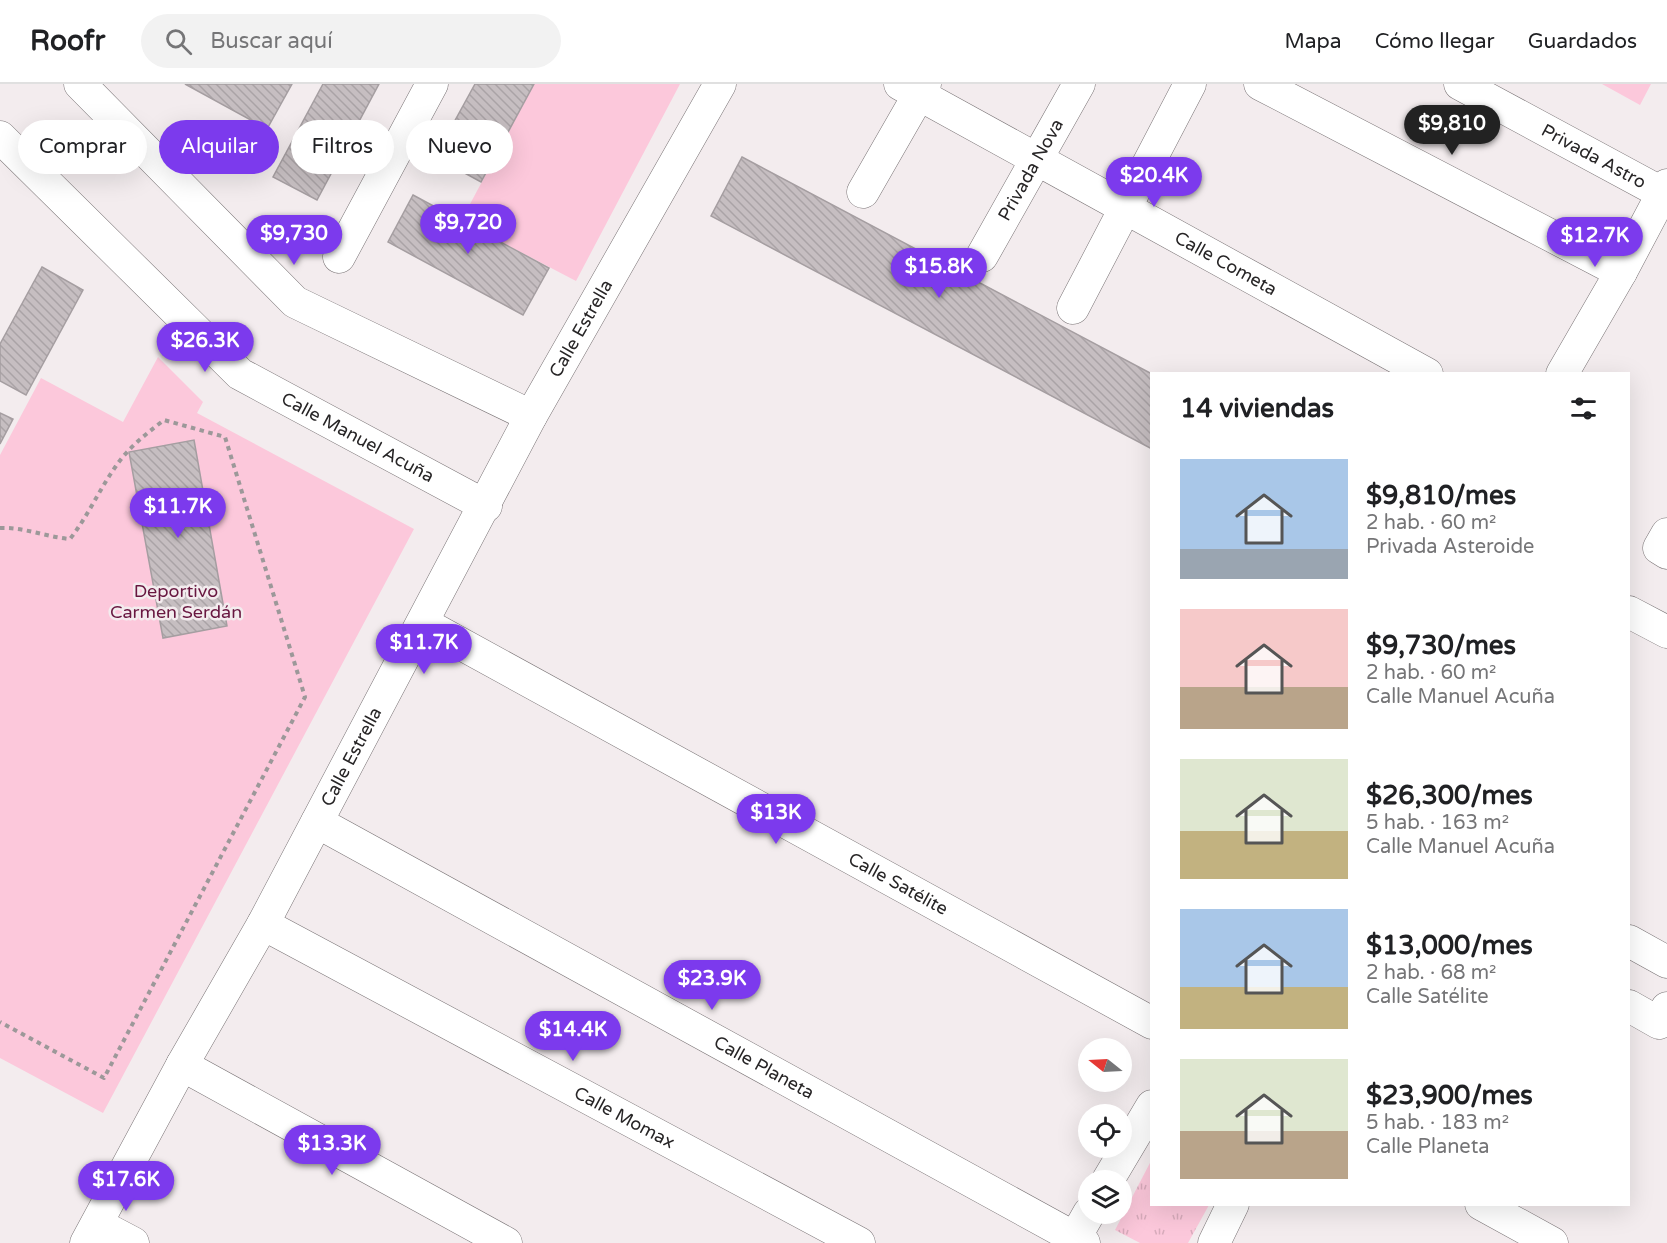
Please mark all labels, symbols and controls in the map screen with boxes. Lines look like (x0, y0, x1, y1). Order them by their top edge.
search box (141, 14, 561, 68)
text: Roofr (30, 24, 105, 58)
icon: search (162, 25, 195, 58)
text: Buscar aquí (210, 28, 333, 54)
text: Mapa (1284, 29, 1342, 54)
text: Cómo llegar (1375, 29, 1495, 54)
text: Guardados (1528, 29, 1637, 54)
pin: $9,810 (1403, 105, 1501, 156)
text: $9,810 (1418, 112, 1486, 136)
street label: Privada Nova (993, 115, 1068, 225)
street label: Privada Astro (1538, 119, 1650, 193)
chip: Comprar (18, 120, 147, 174)
chip: Alquilar (159, 120, 279, 174)
chip: Filtros (291, 120, 394, 174)
chip: Nuevo (406, 120, 513, 174)
pin: $20.4K (1105, 157, 1203, 208)
text: $20.4K (1120, 164, 1188, 188)
pin: $9,720 (419, 204, 517, 255)
text: $9,720 (434, 211, 502, 235)
pin: $9,730 (245, 215, 343, 266)
pin: $12.7K (1546, 217, 1644, 268)
text: $9,730 (260, 222, 328, 246)
text: $12.7K (1561, 224, 1629, 248)
street label: Calle Cometa (1171, 226, 1281, 300)
pin: $15.8K (890, 248, 988, 299)
text: $15.8K (905, 255, 973, 279)
street label: Calle Estrella (544, 275, 617, 381)
pin: $26.3K (156, 322, 254, 373)
text: $26.3K (171, 329, 239, 353)
street label: Calle Manuel Acuña (278, 387, 438, 487)
icon: filters (1567, 392, 1600, 425)
text: 14 viviendas (1180, 393, 1334, 424)
text: $9,810/mes (1366, 480, 1516, 511)
icon: home (1228, 483, 1300, 555)
pin: $11.7K (129, 488, 227, 539)
text: $11.7K (144, 495, 212, 519)
text: 2 hab. · 60 m² (1366, 511, 1496, 535)
text: Privada Asteroide (1366, 535, 1534, 559)
park label: Deportivo Carmen Serdán (110, 580, 242, 623)
pin: $11.7K (375, 624, 473, 675)
text: $9,730/mes (1366, 630, 1516, 661)
text: $11.7K (390, 631, 458, 655)
icon: home (1228, 633, 1300, 705)
text: 2 hab. · 60 m² (1366, 661, 1496, 685)
text: Calle Manuel Acuña (1366, 685, 1555, 709)
street label: Calle Estrella (316, 703, 386, 810)
text: $26,300/mes (1366, 780, 1533, 811)
icon: home (1228, 783, 1300, 855)
pin: $13K (740, 794, 812, 845)
text: $13K (751, 801, 801, 825)
text: 5 hab. · 163 m² (1366, 811, 1509, 835)
text: Calle Manuel Acuña (1366, 835, 1555, 859)
street label: Calle Satélite (844, 848, 952, 920)
text: $13,000/mes (1366, 930, 1533, 961)
icon: home (1228, 933, 1300, 1005)
pin: $23.9K (663, 960, 761, 1011)
text: 2 hab. · 68 m² (1366, 961, 1496, 985)
text: $23.9K (678, 967, 746, 991)
text: Calle Satélite (1366, 985, 1489, 1009)
pin: $14.4K (524, 1011, 622, 1062)
text: $14.4K (539, 1018, 607, 1042)
street label: Calle Planeta (710, 1031, 818, 1104)
north arrow (1078, 1038, 1132, 1092)
map controls (1078, 1038, 1132, 1224)
text: $23,900/mes (1366, 1080, 1533, 1111)
street label: Calle Momax (570, 1082, 679, 1153)
icon: home (1228, 1083, 1300, 1155)
button: locate (1078, 1104, 1132, 1158)
text: 5 hab. · 183 m² (1366, 1111, 1509, 1135)
pin: $13.3K (283, 1125, 381, 1176)
text: $13.3K (298, 1132, 366, 1156)
text: Calle Planeta (1366, 1135, 1490, 1159)
pin: $17.6K (77, 1161, 175, 1212)
text: $17.6K (92, 1168, 160, 1192)
button: layers (1078, 1170, 1132, 1224)

